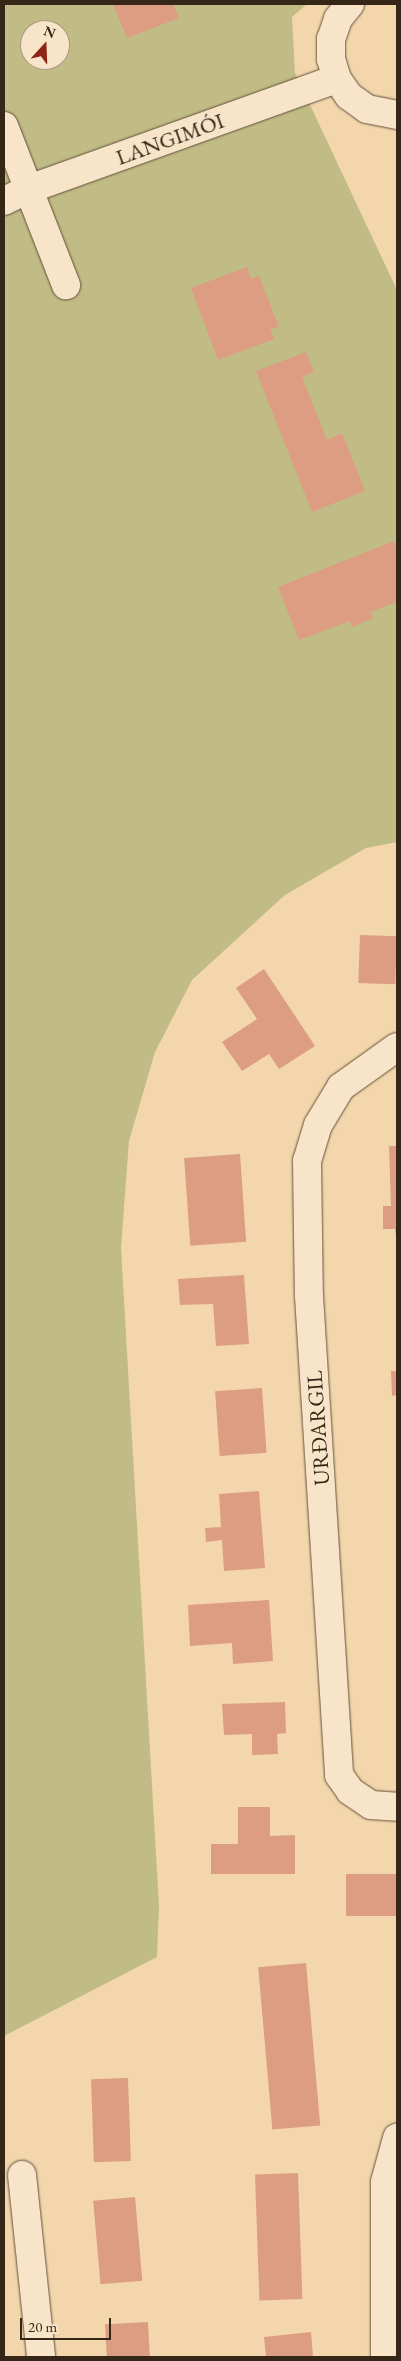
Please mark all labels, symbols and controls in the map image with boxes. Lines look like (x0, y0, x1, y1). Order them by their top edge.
north arrow (20, 20, 70, 70)
text: N (41, 21, 58, 42)
street label: LANGIMÓI (112, 107, 228, 171)
street label: URÐARGIL (301, 1370, 335, 1486)
scale bar (22, 2308, 114, 2340)
text: 20 m (28, 2317, 57, 2336)

